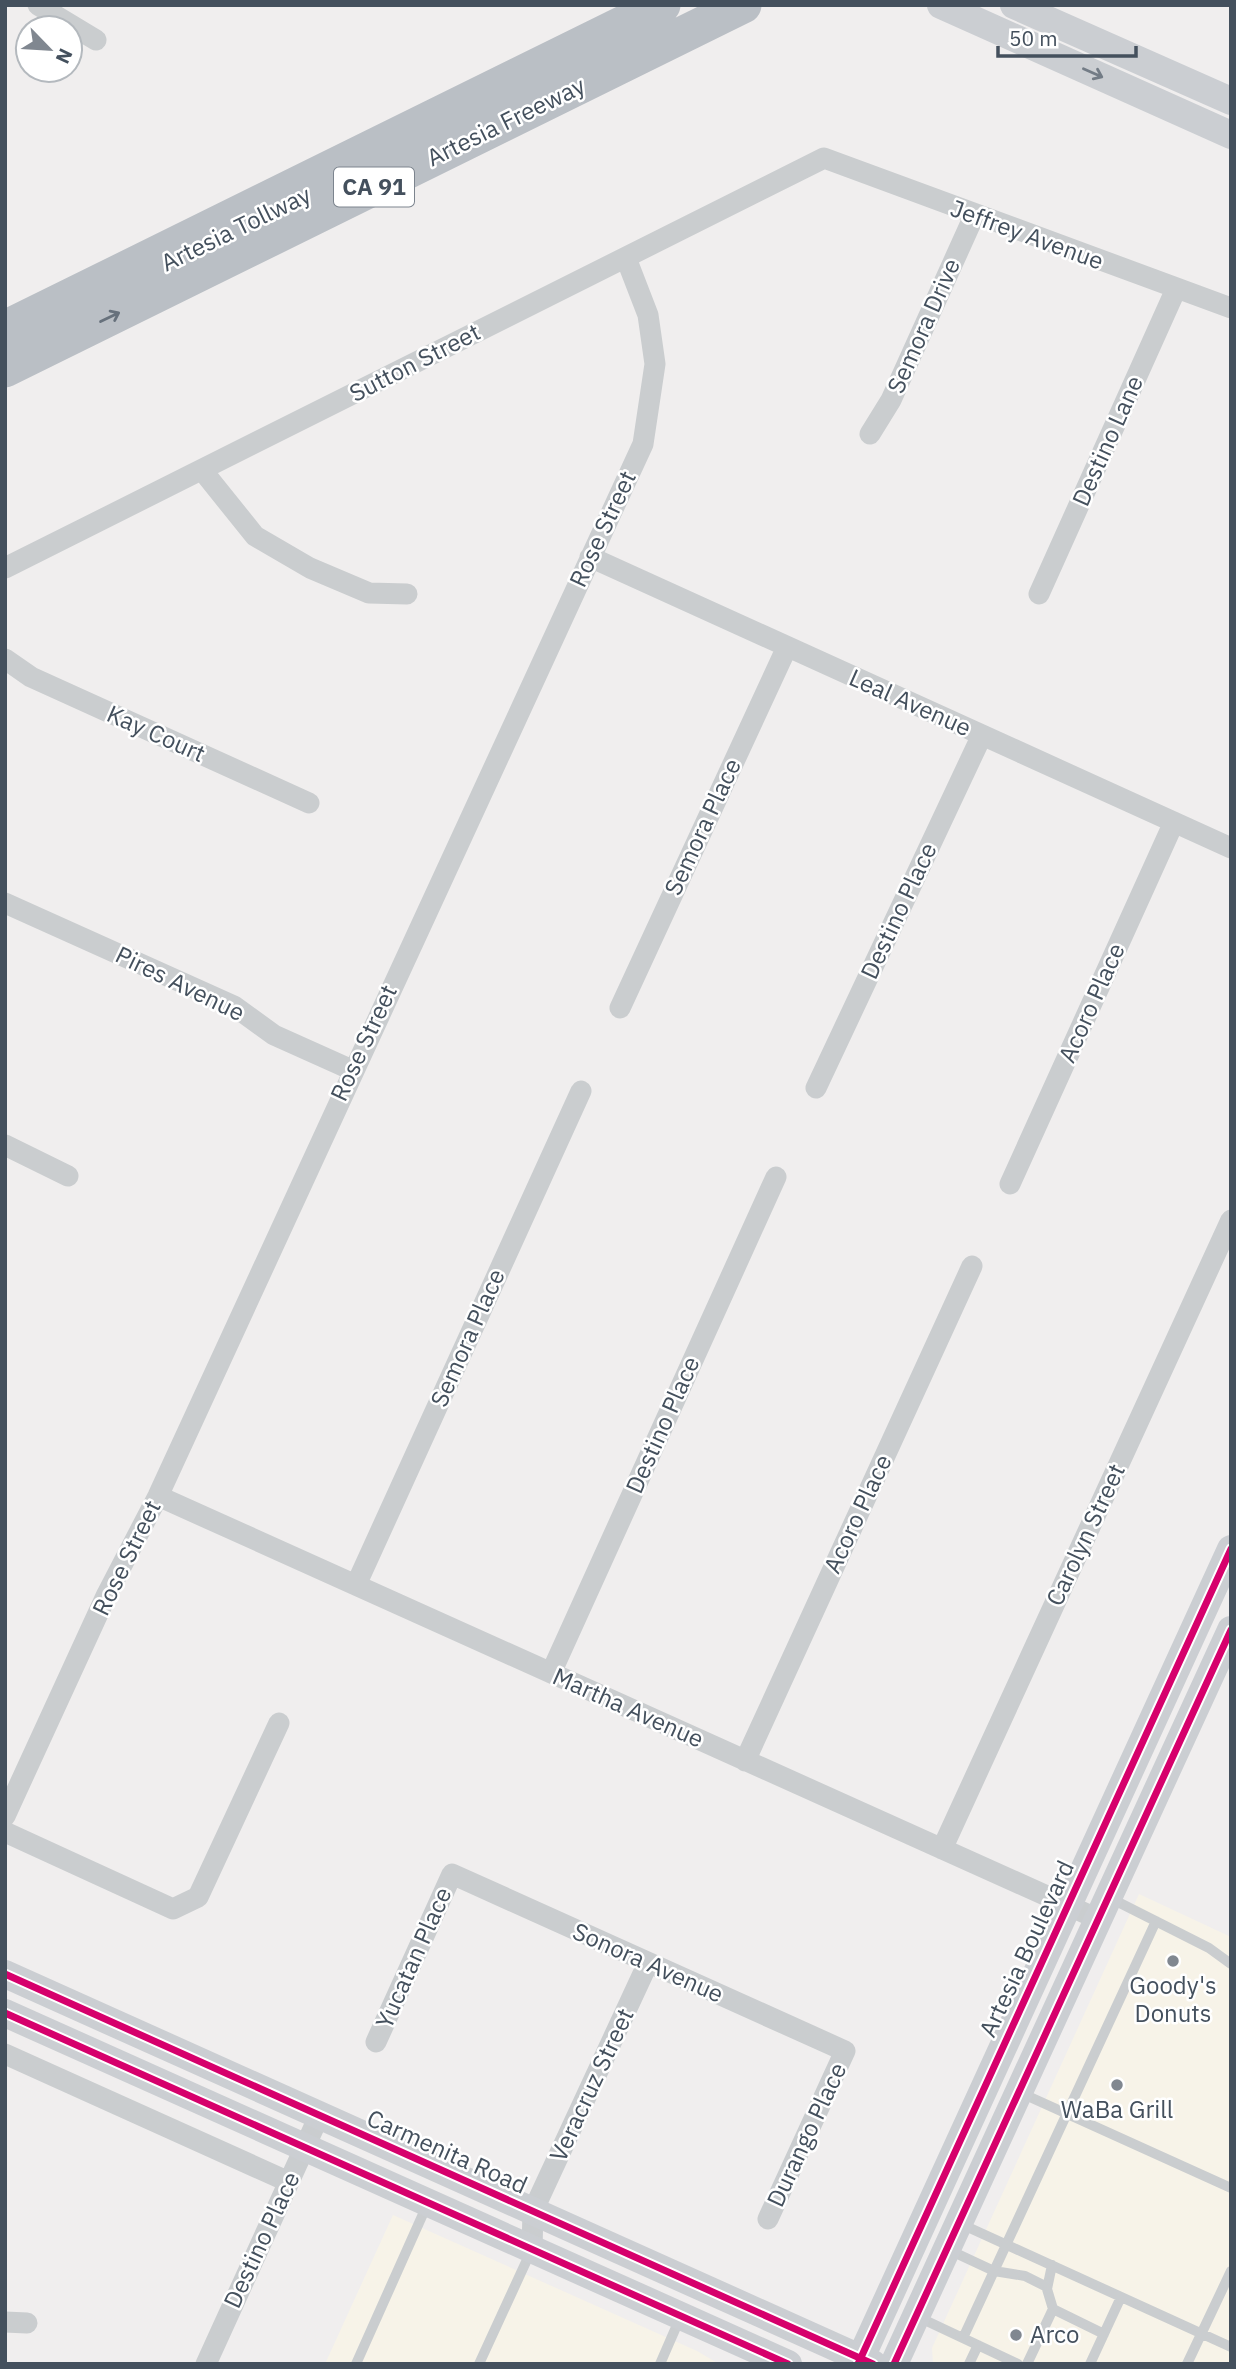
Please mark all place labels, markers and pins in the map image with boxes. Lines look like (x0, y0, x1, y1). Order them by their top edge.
marker: Goody's Donuts (1165, 1953, 1181, 1969)
place label: Goody's Donuts (1129, 1969, 1217, 2029)
marker: WaBa Grill (1109, 2077, 1125, 2093)
place label: WaBa Grill (1061, 2093, 1173, 2125)
place label: Arco (1030, 2318, 1079, 2350)
marker: Arco (1008, 2327, 1024, 2343)

